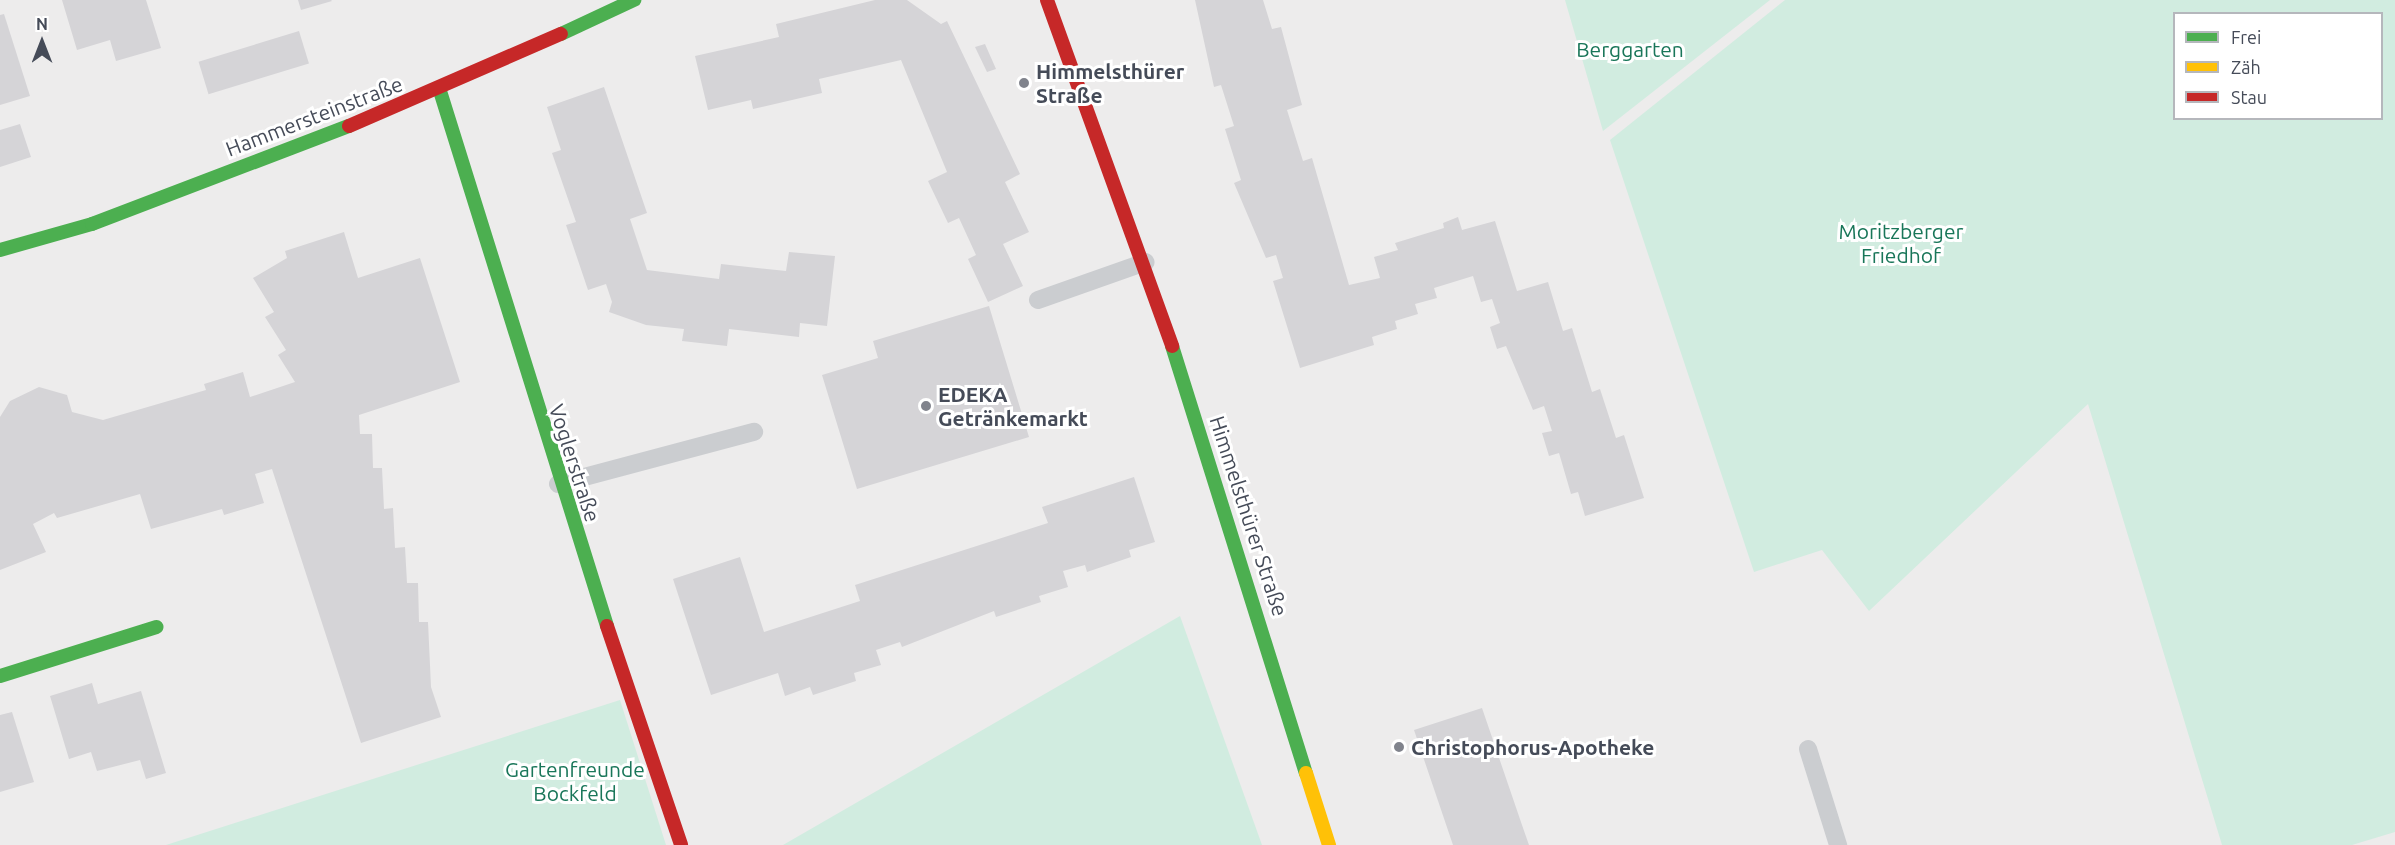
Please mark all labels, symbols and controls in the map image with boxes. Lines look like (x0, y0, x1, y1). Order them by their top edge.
north arrow (12, 12, 72, 72)
legend (2173, 12, 2383, 120)
text: N (36, 15, 48, 33)
text: Frei (2231, 27, 2261, 47)
park label: Berggarten (1576, 36, 1684, 62)
text: Zäh (2231, 57, 2261, 77)
place label: Himmelsthürer Straße (1036, 58, 1184, 108)
street label: Hammersteinstraße (222, 71, 406, 161)
marker: Himmelsthürer Straße (1017, 76, 1031, 90)
text: Stau (2231, 87, 2267, 107)
park label: Moritzberger Friedhof (1839, 218, 1963, 268)
place label: EDEKA Getränkemarkt (938, 381, 1088, 431)
marker: EDEKA Getränkemarkt (919, 399, 933, 413)
street label: Voglerstraße (544, 401, 606, 525)
street label: Himmelsthürer Straße (1205, 413, 1293, 619)
place label: Christophorus-Apotheke (1411, 734, 1654, 760)
marker: Christophorus-Apotheke (1392, 740, 1406, 754)
park label: Gartenfreunde Bockfeld (505, 756, 645, 806)

